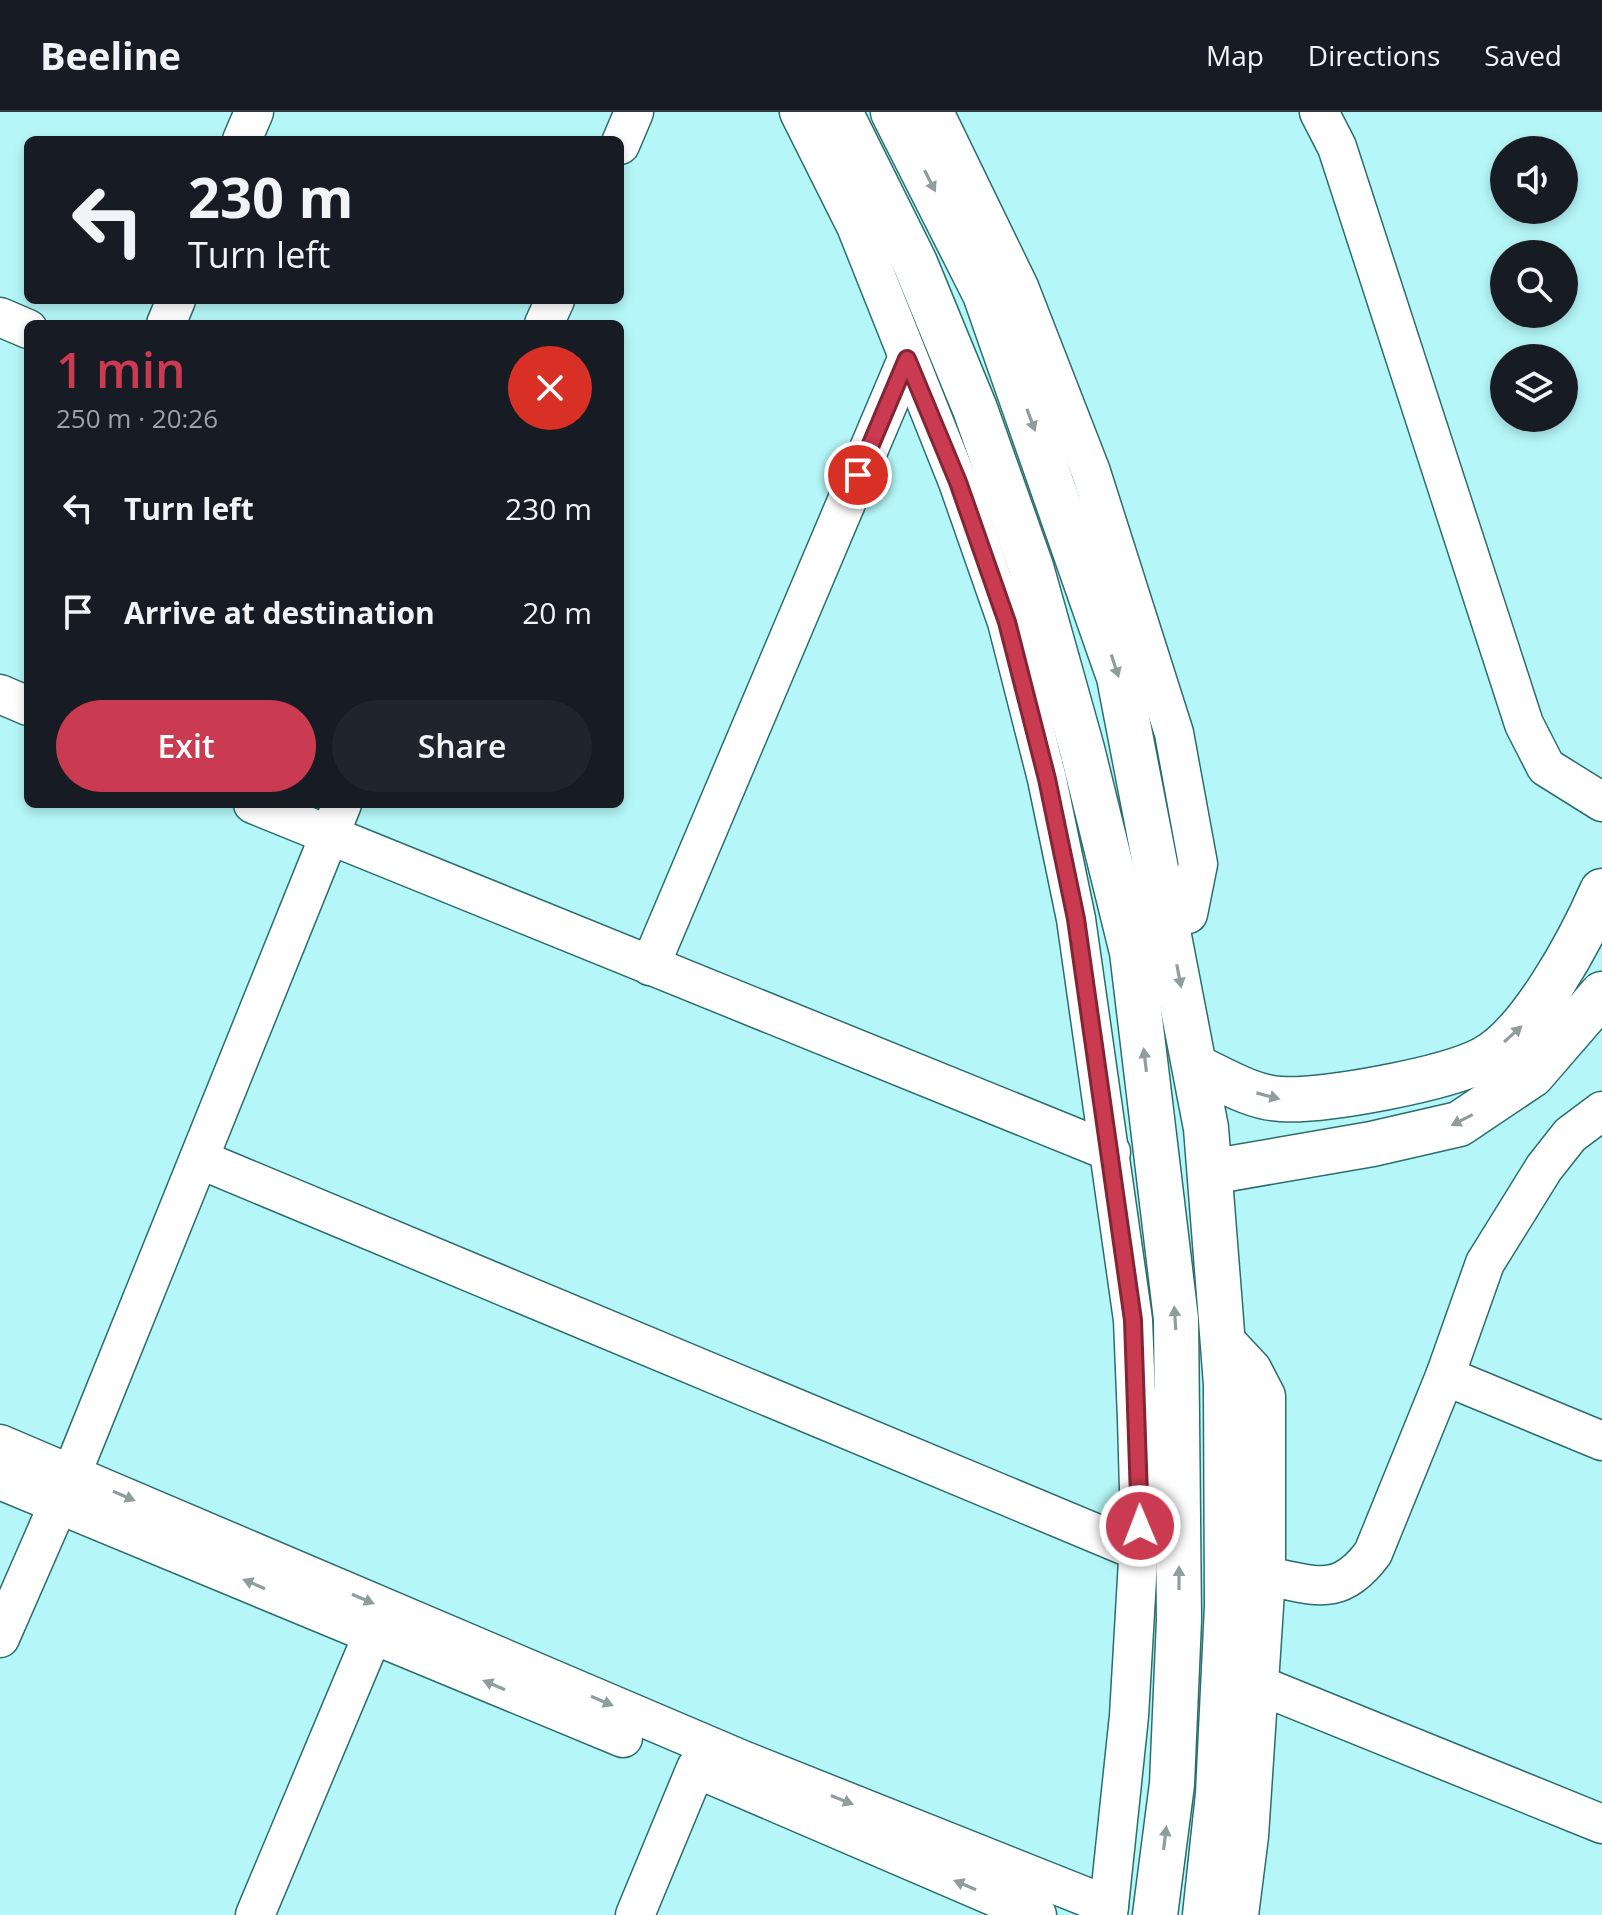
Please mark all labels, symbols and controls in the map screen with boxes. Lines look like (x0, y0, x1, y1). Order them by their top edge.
text: Beeline (40, 29, 181, 81)
text: Map (1206, 36, 1264, 74)
text: Directions (1308, 36, 1440, 74)
text: Saved (1484, 36, 1562, 74)
map controls (1490, 136, 1578, 432)
button: sound (1490, 136, 1578, 224)
text: 230 m (188, 158, 354, 234)
icon: left (56, 168, 160, 272)
one-way arrow (922, 170, 936, 192)
text: Turn left (188, 230, 330, 279)
button: search (1490, 240, 1578, 328)
text: 1 min (56, 337, 186, 402)
button: layers (1490, 344, 1578, 432)
button: close (508, 346, 592, 430)
text: 250 m · 20:26 (56, 400, 218, 436)
one-way arrow (1025, 408, 1038, 432)
pin (824, 441, 892, 509)
icon: arrive (836, 453, 880, 497)
icon: left (56, 486, 100, 530)
text: Turn left (124, 488, 254, 529)
text: 230 m (505, 488, 592, 529)
icon: arrive (56, 590, 100, 634)
text: Arrive at destination (124, 592, 435, 633)
text: 20 m (522, 592, 592, 633)
one-way arrow (1110, 654, 1122, 678)
button: Exit (56, 700, 316, 792)
button: Share (332, 700, 592, 792)
one-way arrow (1173, 963, 1185, 988)
one-way arrow (1503, 1025, 1523, 1043)
one-way arrow (1139, 1047, 1152, 1072)
one-way arrow (1255, 1090, 1280, 1102)
one-way arrow (1451, 1113, 1474, 1126)
one-way arrow (1168, 1305, 1181, 1330)
position arrow (1098, 1484, 1182, 1568)
one-way arrow (112, 1489, 136, 1502)
one-way arrow (1173, 1565, 1185, 1590)
one-way arrow (242, 1577, 266, 1590)
one-way arrow (351, 1592, 374, 1605)
one-way arrow (482, 1678, 506, 1691)
one-way arrow (590, 1694, 614, 1707)
one-way arrow (830, 1794, 854, 1807)
one-way arrow (1159, 1825, 1172, 1850)
one-way arrow (953, 1878, 977, 1891)

